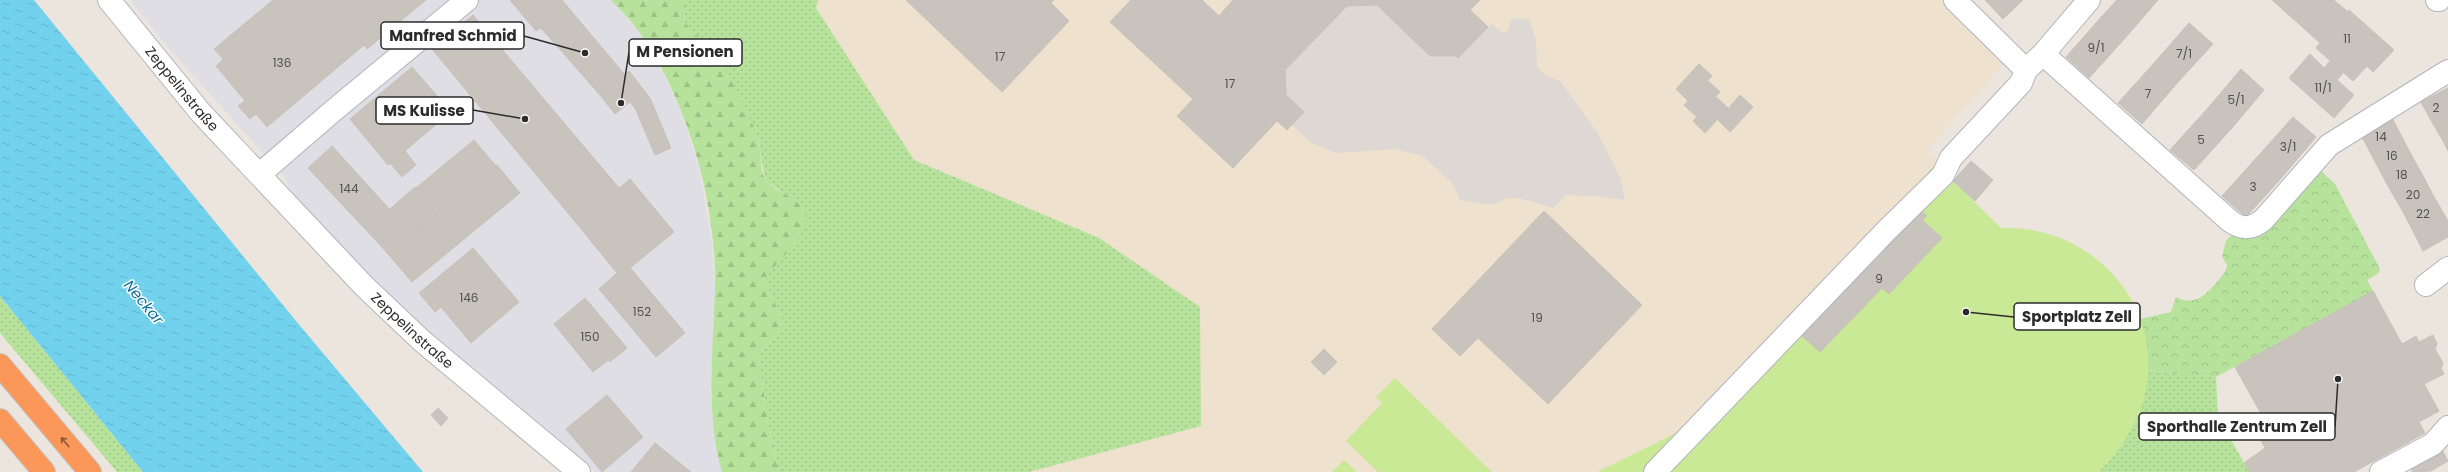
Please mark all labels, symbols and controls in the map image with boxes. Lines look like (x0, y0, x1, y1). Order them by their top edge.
callout: Manfred Schmid (381, 22, 524, 49)
text: Manfred Schmid (389, 25, 517, 46)
house number: 11 (2343, 30, 2351, 47)
callout: M Pensionen (629, 39, 742, 66)
house number: 9/1 (2087, 39, 2105, 56)
text: M Pensionen (636, 41, 734, 62)
street label: Zeppelinstraße (141, 42, 223, 136)
house number: 7/1 (2176, 45, 2192, 62)
house number: 17 (995, 48, 1006, 65)
house number: 136 (273, 54, 291, 71)
house number: 17 (1225, 75, 1236, 92)
house number: 11/1 (2314, 79, 2332, 96)
house number: 7 (2145, 85, 2152, 102)
house number: 5/1 (2227, 91, 2245, 108)
callout: MS Kulisse (376, 97, 473, 124)
house number: 2 (2433, 99, 2440, 116)
text: MS Kulisse (383, 100, 465, 121)
house number: 14 (2375, 128, 2387, 145)
house number: 5 (2197, 131, 2205, 148)
house number: 3/1 (2280, 138, 2296, 155)
house number: 16 (2386, 147, 2398, 164)
house number: 18 (2396, 166, 2408, 183)
house number: 3 (2249, 178, 2257, 195)
house number: 144 (340, 180, 359, 197)
house number: 20 (2406, 186, 2420, 203)
house number: 22 (2416, 205, 2430, 222)
house number: 9 (1875, 270, 1883, 287)
water label: Neckar (119, 275, 169, 329)
street label: Zeppelinstraße (367, 288, 458, 373)
house number: 146 (459, 289, 479, 306)
house number: 152 (633, 303, 651, 320)
callout: Sportplatz Zell (2014, 303, 2140, 330)
text: Sportplatz Zell (2022, 306, 2132, 327)
house number: 19 (1531, 309, 1543, 326)
house number: 150 (581, 328, 599, 345)
callout: Sporthalle Zentrum Zell (2139, 413, 2335, 440)
text: Sporthalle Zentrum Zell (2147, 416, 2327, 437)
one-way arrow (61, 437, 70, 448)

